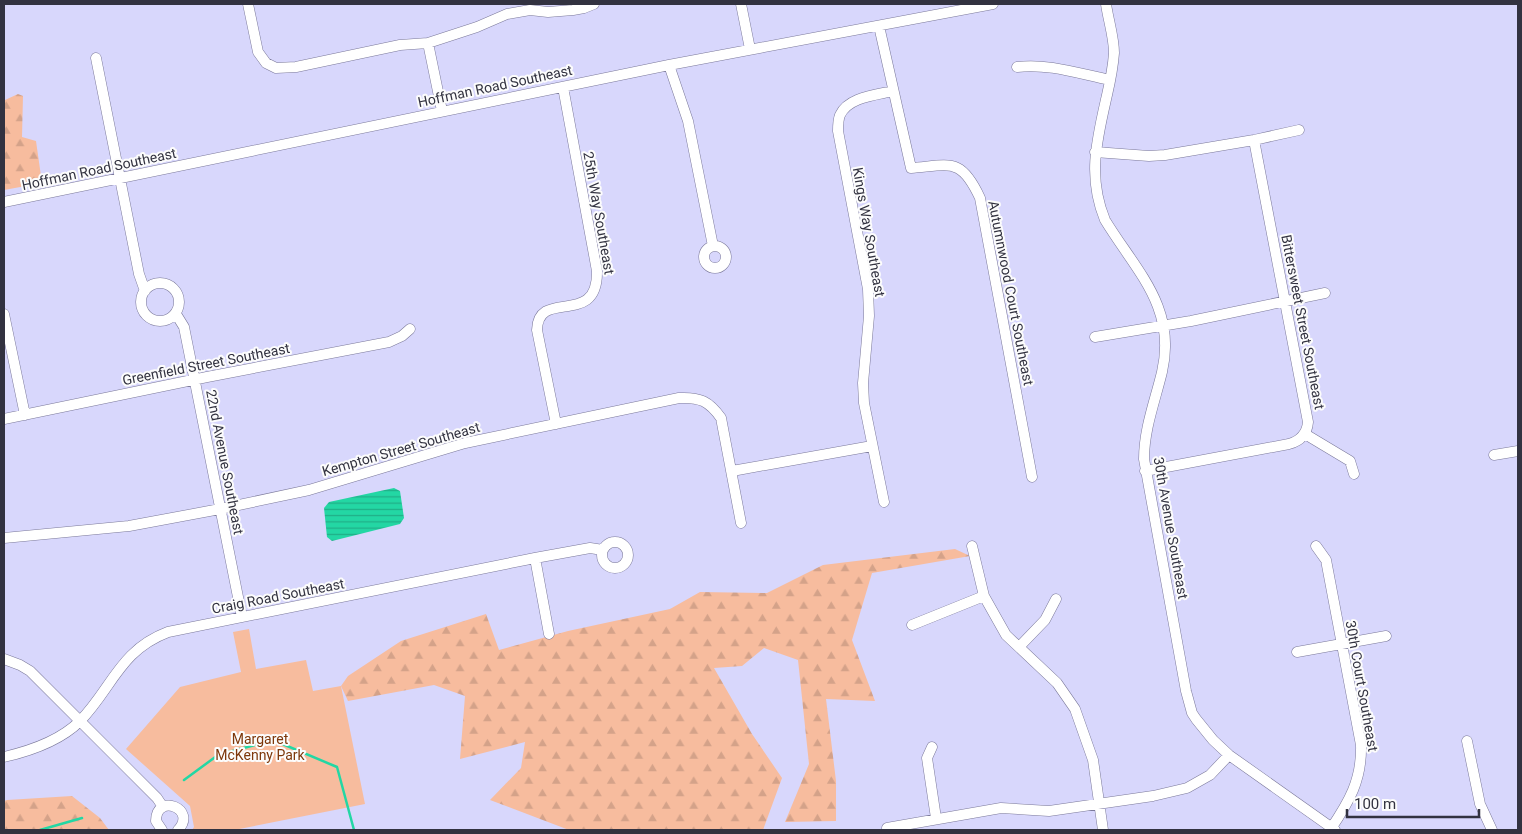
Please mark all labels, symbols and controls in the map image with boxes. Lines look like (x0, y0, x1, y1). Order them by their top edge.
street label: Hoffman Road Southeast (416, 62, 574, 110)
street label: Hoffman Road Southeast (20, 145, 178, 193)
street label: 25th Way Southeast (580, 150, 618, 276)
street label: Kings Way Southeast (850, 166, 888, 299)
street label: Autumnwood Court Southeast (985, 199, 1037, 387)
street label: Bittersweet Street Southeast (1278, 233, 1328, 411)
street label: Greenfield Street Southeast (121, 340, 291, 388)
street label: 22nd Avenue Southeast (203, 388, 247, 536)
street label: Kempton Street Southeast (320, 419, 482, 479)
street label: 30th Avenue Southeast (1151, 456, 1191, 601)
street label: Craig Road Southeast (210, 575, 346, 617)
street label: 30th Court Southeast (1343, 619, 1381, 753)
park label: Margaret McKenny Park (215, 731, 306, 763)
scale bar (1347, 786, 1480, 818)
text: 100 m (1354, 795, 1396, 813)

